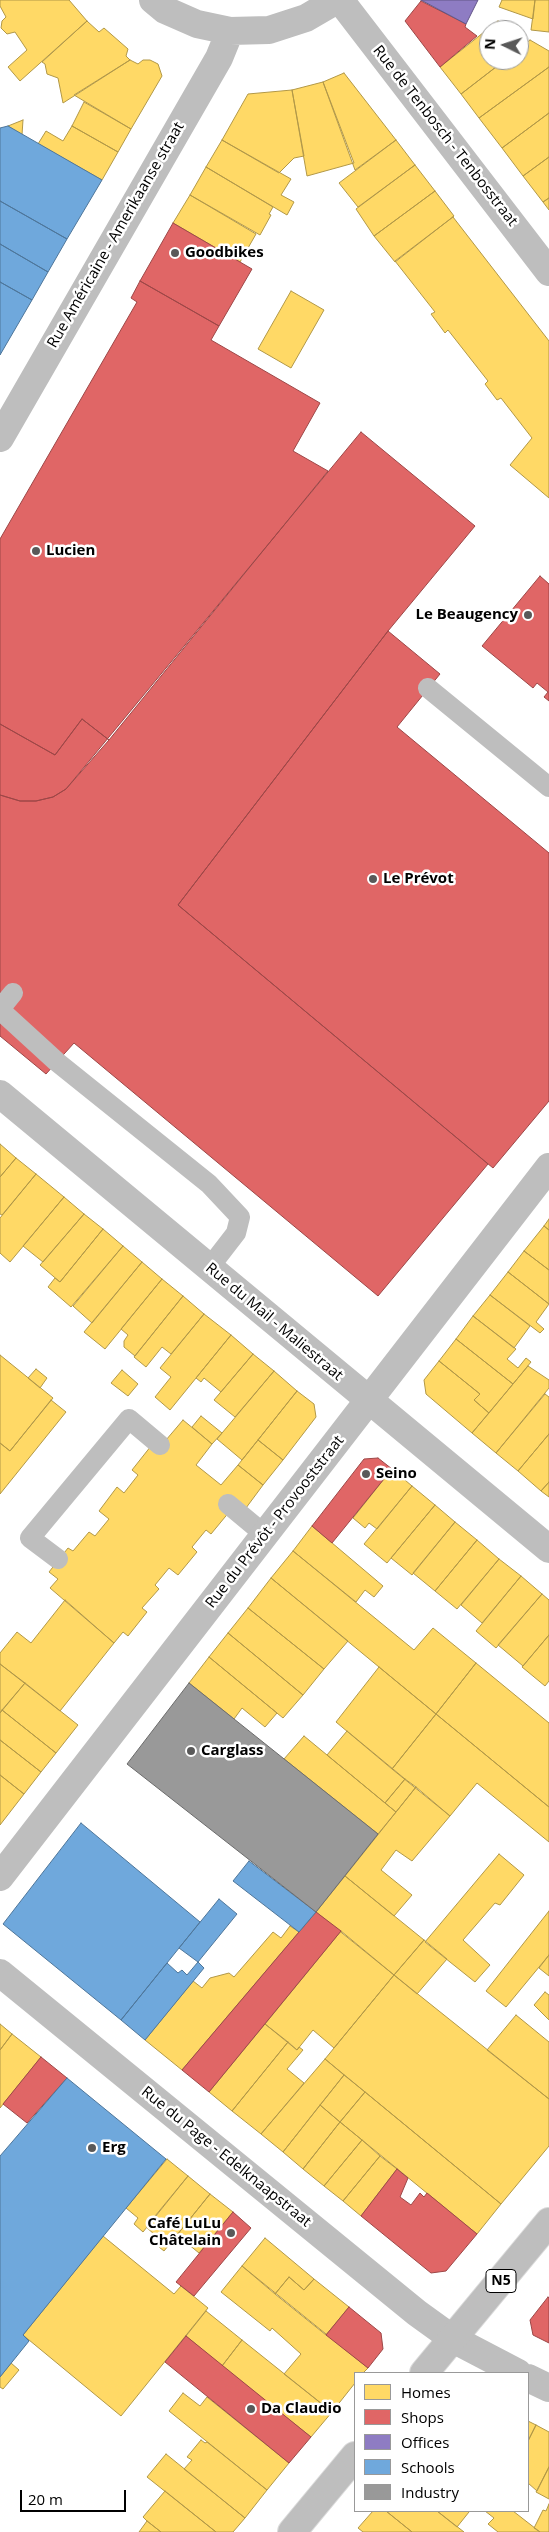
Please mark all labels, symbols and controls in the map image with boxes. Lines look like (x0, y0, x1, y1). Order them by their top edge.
north arrow (479, 20, 529, 70)
text: N (480, 38, 499, 50)
street label: Rue de Tenbosch - Tenbosstraat (369, 42, 521, 230)
street label: Rue Américaine - Amerikaanse straat (44, 119, 188, 351)
place label: Goodbikes (185, 244, 264, 262)
marker: Goodbikes (169, 247, 181, 259)
place label: Lucien (46, 542, 95, 560)
marker: Lucien (30, 545, 42, 557)
place label: Le Beaugency (415, 606, 518, 624)
marker: Le Beaugency (522, 609, 534, 621)
place label: Le Prévot (383, 870, 454, 888)
marker: Le Prévot (367, 873, 379, 885)
street label: Rue du Mail - Maliestraat (202, 1259, 346, 1385)
street label: Rue du Prévôt - Provooststraat (202, 1432, 348, 1612)
place label: Seino (376, 1465, 417, 1483)
marker: Seino (360, 1468, 372, 1480)
place label: Carglass (201, 1742, 263, 1760)
marker: Carglass (185, 1745, 197, 1757)
street label: Rue du Page - Edelknaapstraat (138, 2083, 314, 2231)
place label: Erg (102, 2139, 126, 2157)
marker: Erg (86, 2142, 98, 2154)
place label: Café LuLu Châtelain (147, 2215, 221, 2250)
marker: Café LuLu Châtelain (225, 2227, 237, 2239)
road number: N5 (486, 2270, 516, 2292)
legend (354, 2372, 529, 2512)
text: Homes (401, 2382, 451, 2402)
place label: Da Claudio (261, 2400, 341, 2418)
marker: Da Claudio (245, 2403, 257, 2415)
text: Shops (401, 2407, 444, 2427)
text: Offices (401, 2432, 449, 2452)
text: Schools (401, 2457, 455, 2477)
scale bar (22, 2480, 129, 2512)
text: Industry (401, 2482, 459, 2502)
text: 20 m (28, 2489, 63, 2509)

